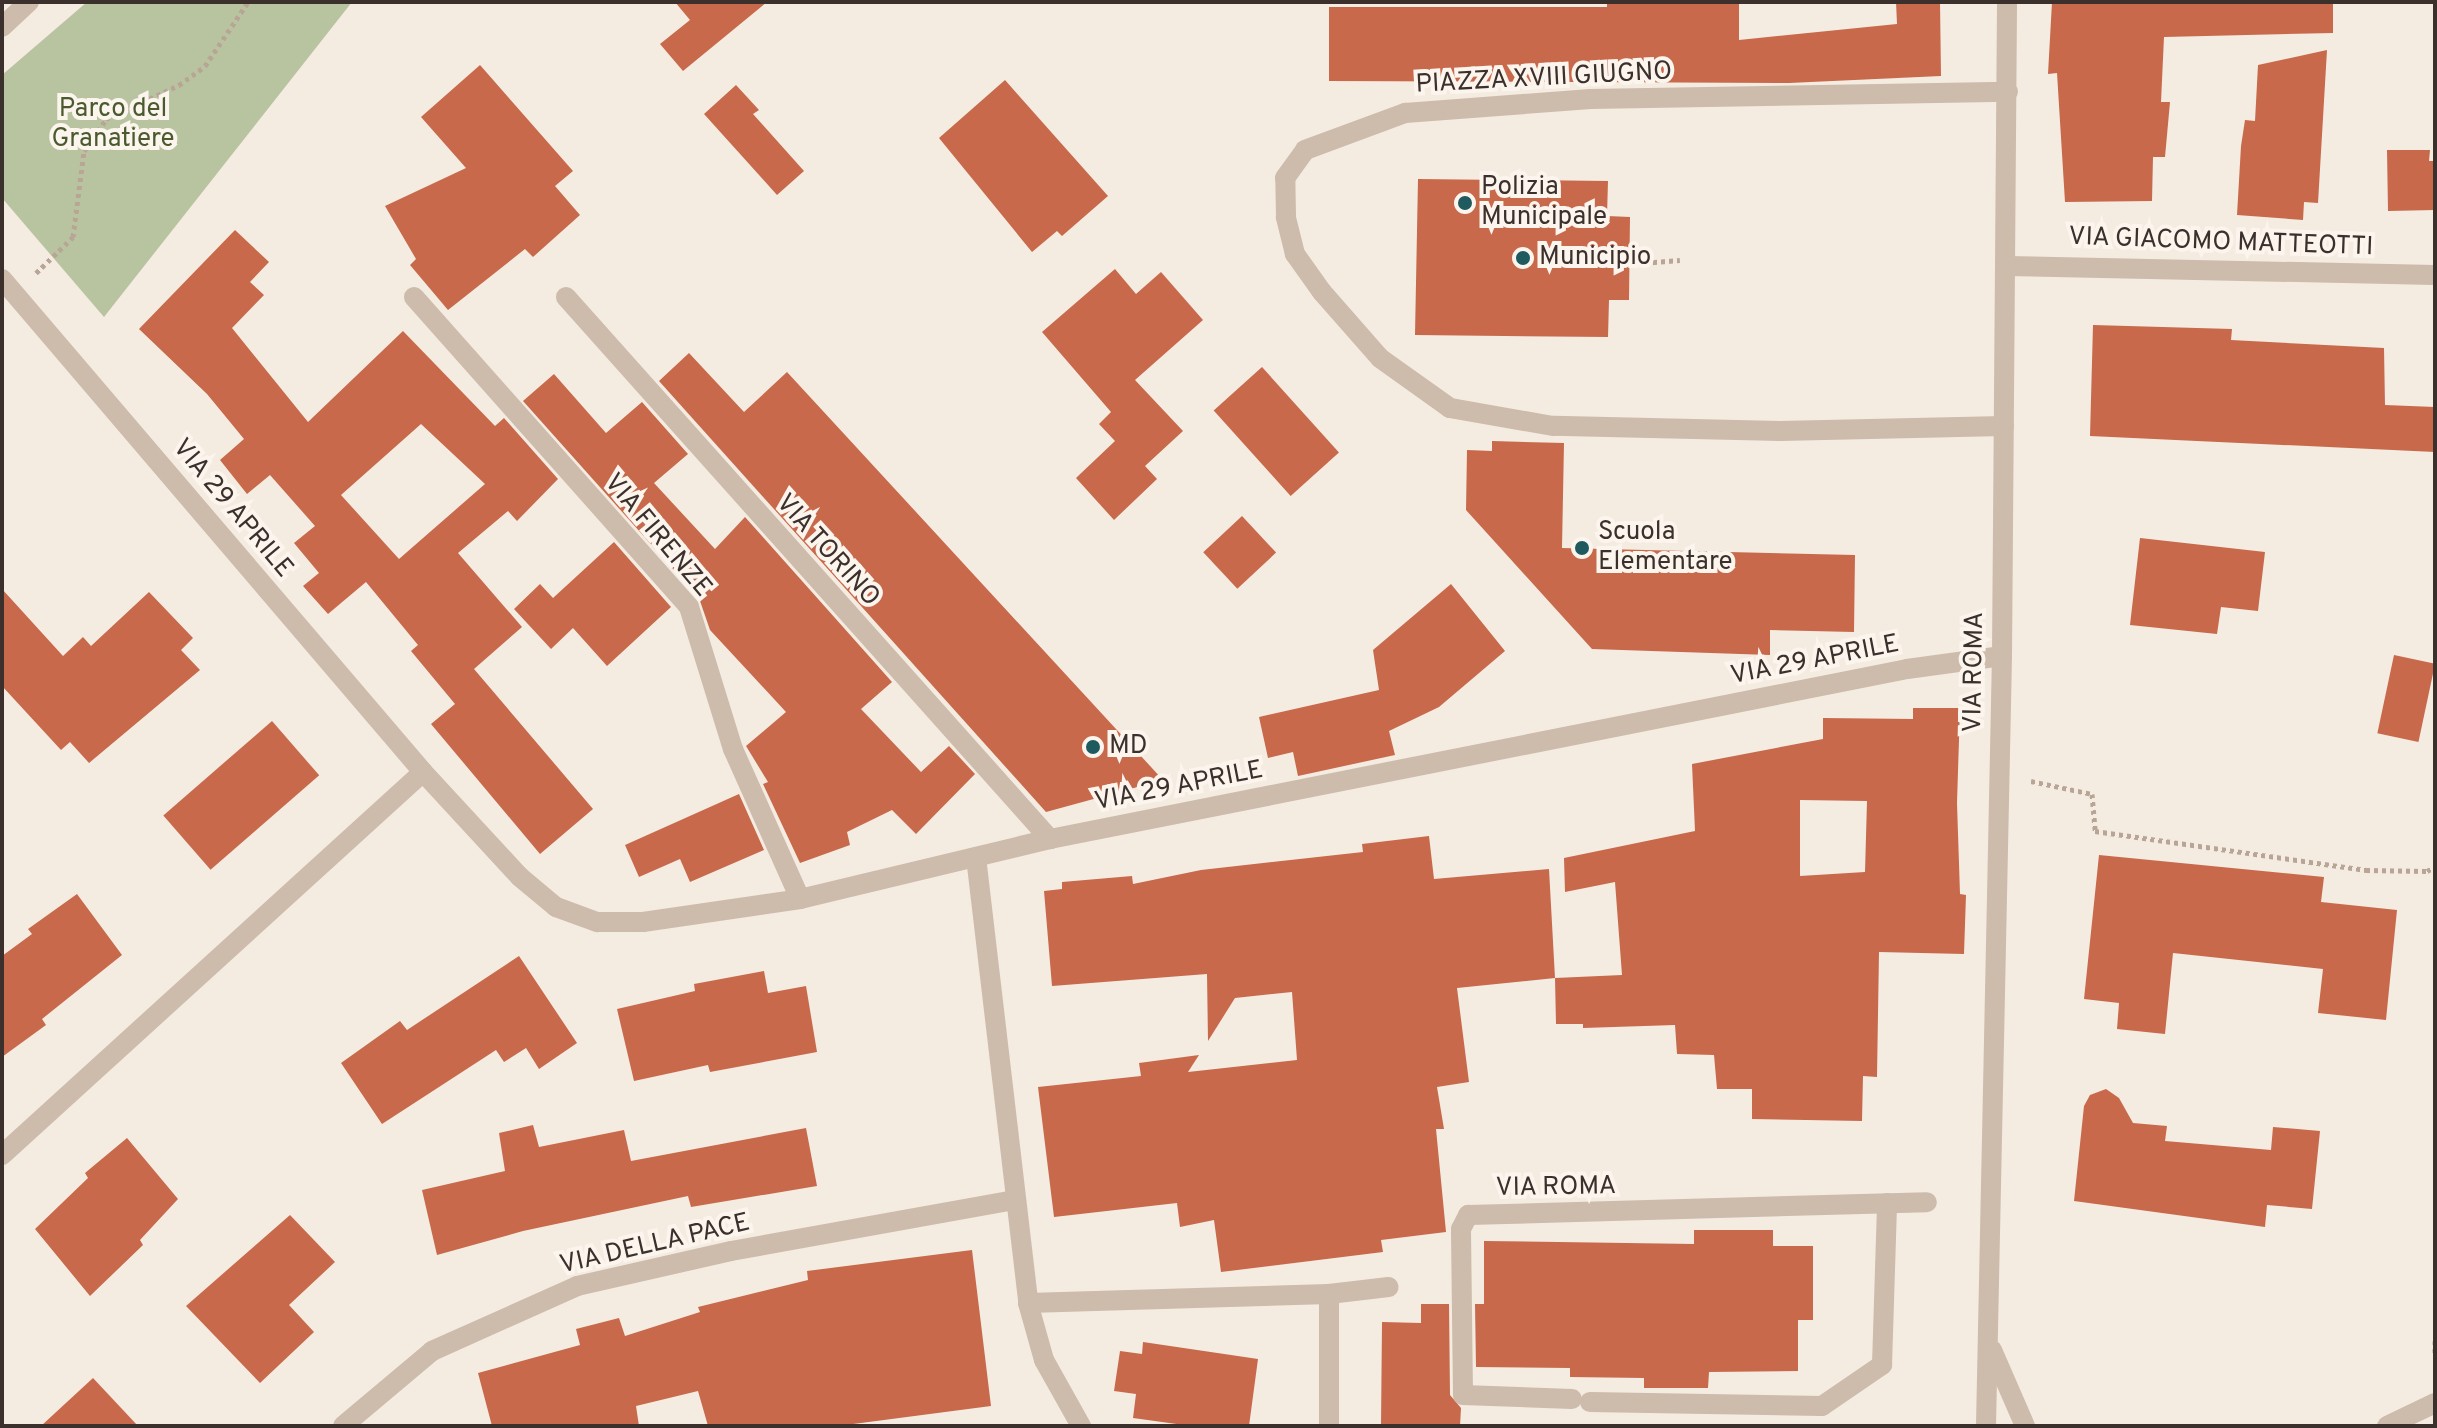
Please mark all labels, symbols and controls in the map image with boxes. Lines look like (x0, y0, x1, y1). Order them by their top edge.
street label: PIAZZA XVIII GIUGNO (1414, 57, 1674, 101)
park label: Parco del Granatiere (51, 94, 175, 156)
place label: Polizia Municipale (1481, 172, 1607, 234)
marker: Polizia Municipale (1456, 194, 1474, 212)
street label: VIA GIACOMO MATTEOTTI (2068, 222, 2374, 264)
place label: Municipio (1539, 242, 1651, 274)
marker: Municipio (1514, 249, 1532, 267)
street label: VIA 29 APRILE (164, 433, 300, 585)
street label: VIA FIRENZE (596, 468, 718, 604)
street label: VIA TORINO (768, 488, 886, 614)
place label: Scuola Elementare (1598, 517, 1733, 578)
marker: Scuola Elementare (1573, 539, 1591, 557)
street label: VIA ROMA (1958, 611, 1992, 733)
street label: VIA 29 APRILE (1727, 629, 1903, 693)
place label: MD (1109, 731, 1148, 763)
marker: MD (1084, 738, 1102, 756)
street label: VIA 29 APRILE (1091, 755, 1267, 819)
street label: VIA ROMA (1495, 1171, 1617, 1205)
street label: VIA DELLA PACE (556, 1208, 754, 1282)

